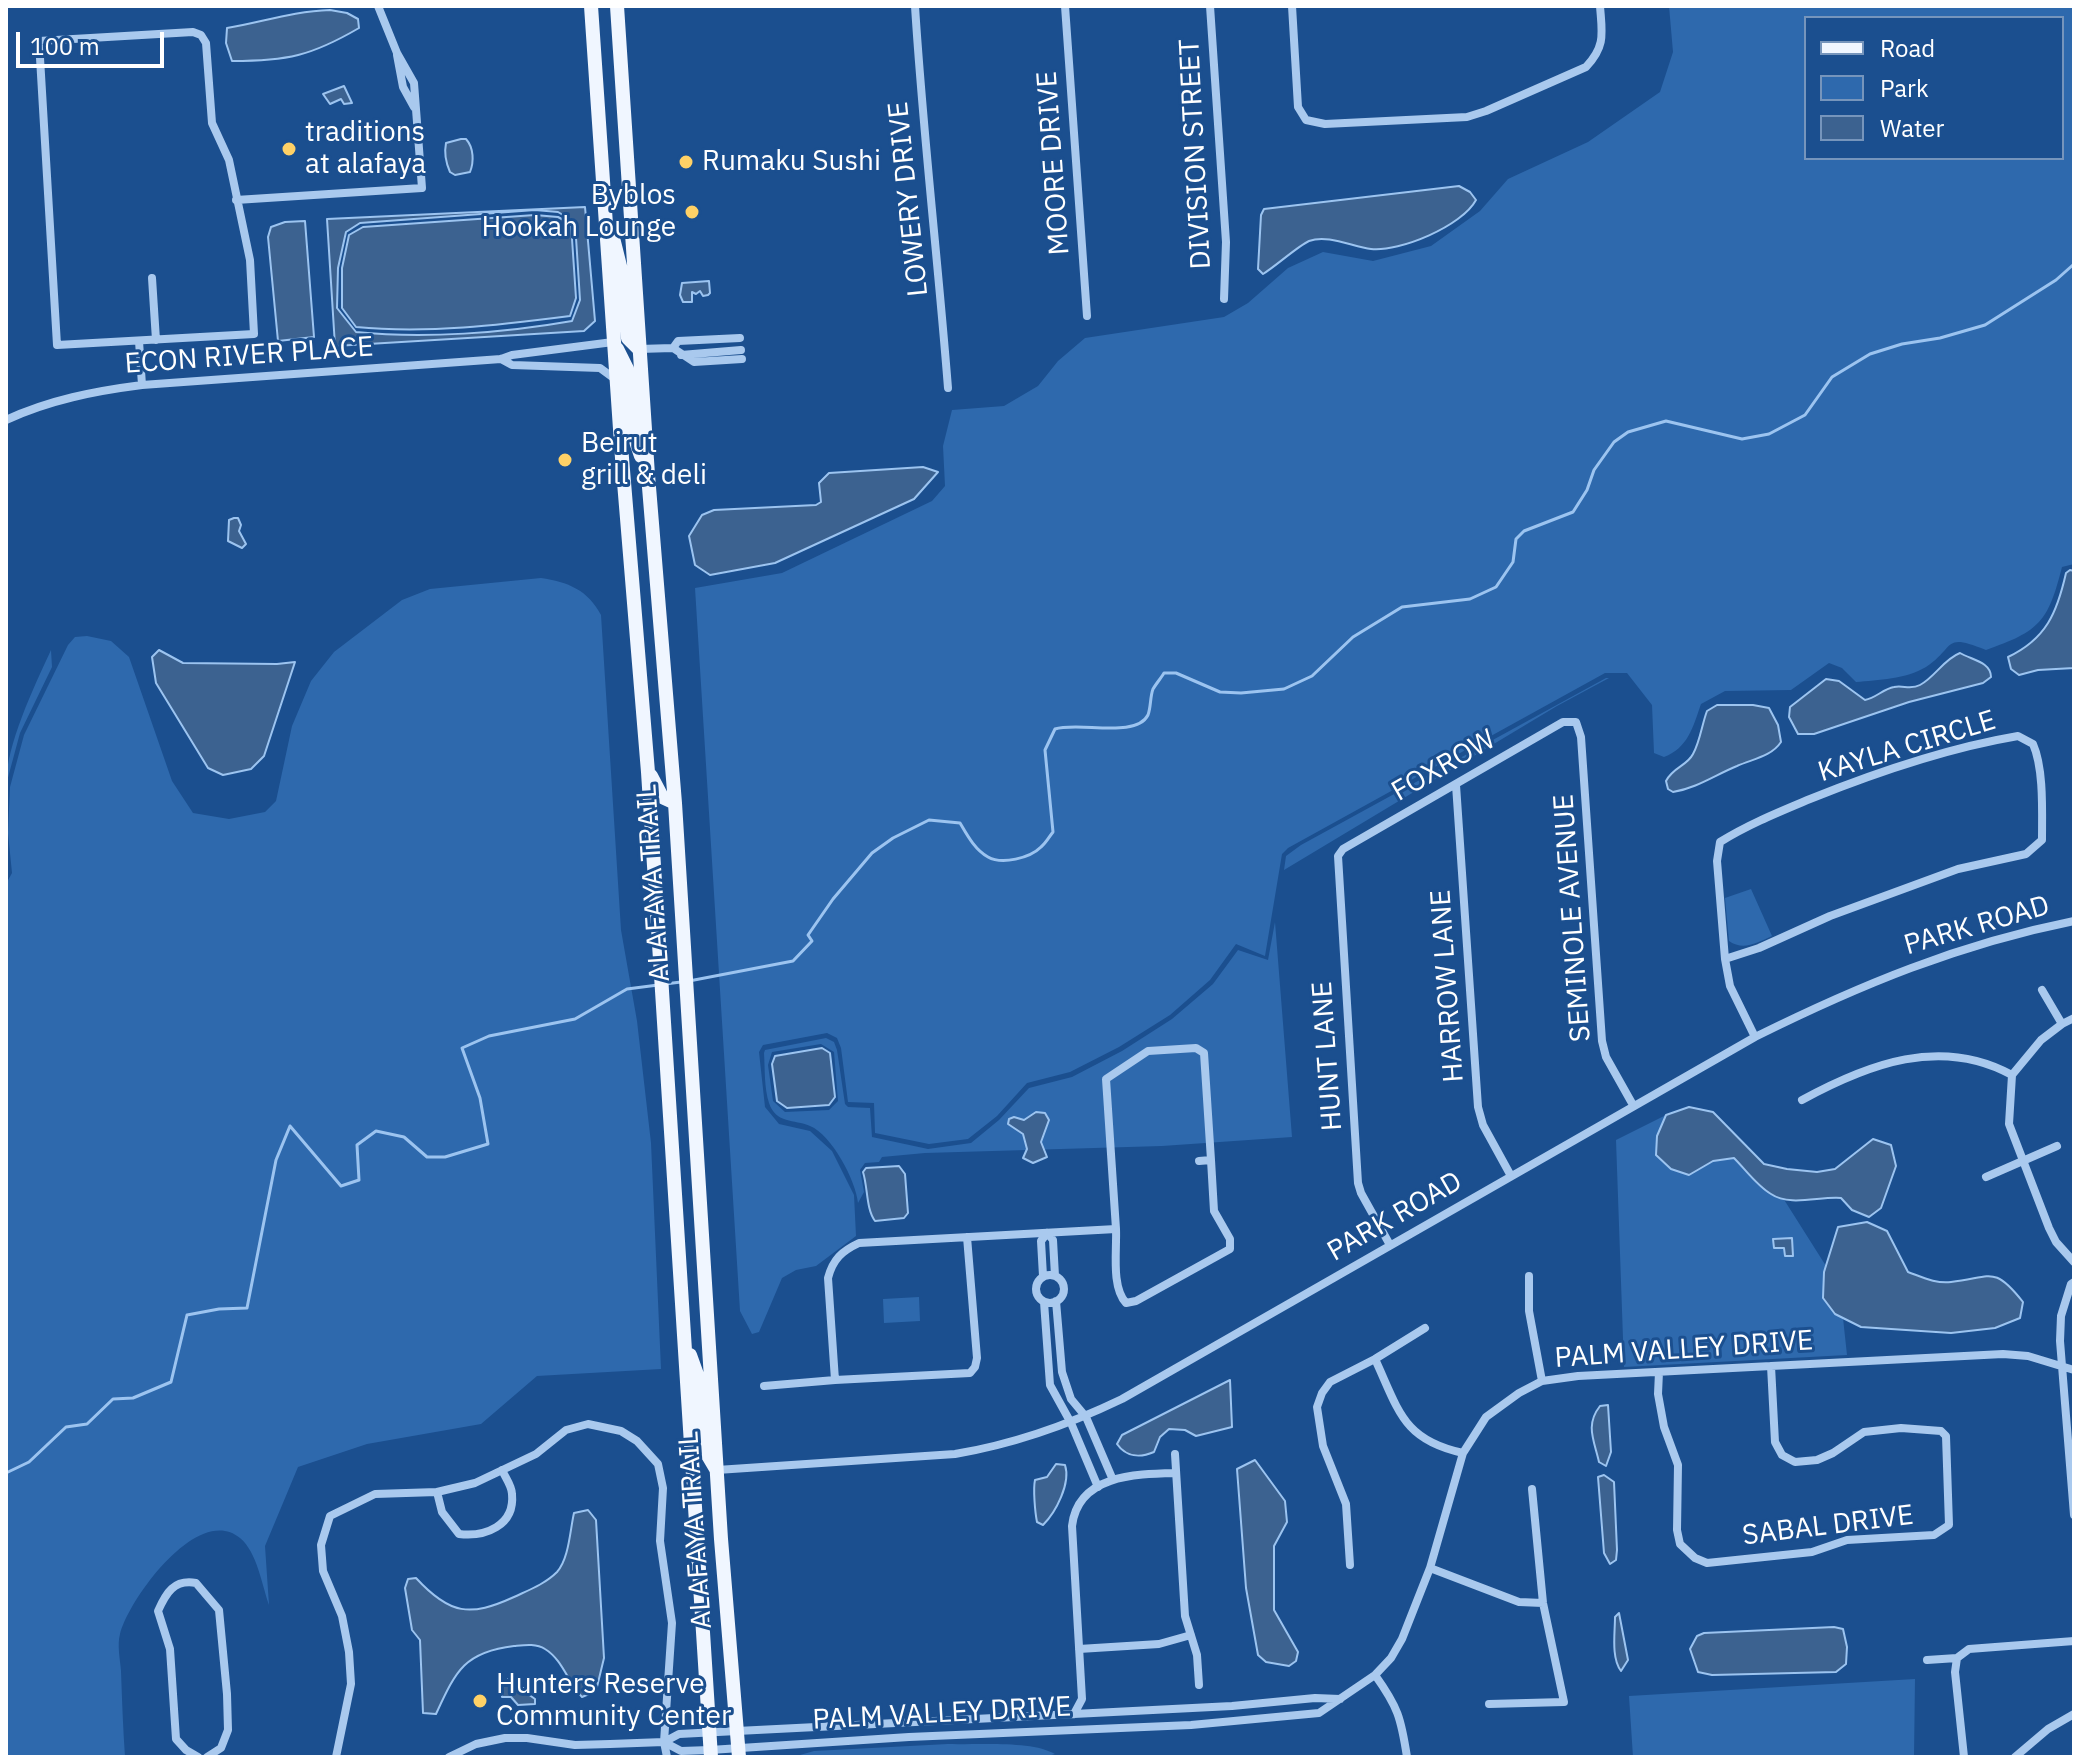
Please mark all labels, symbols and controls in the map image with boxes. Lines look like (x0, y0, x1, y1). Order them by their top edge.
scale bar (20, 16, 168, 66)
legend (1804, 16, 2064, 160)
text: 100 m (30, 30, 100, 62)
text: Road (1880, 32, 1935, 64)
street label: DIVISION STREET (1173, 38, 1219, 270)
street label: MOORE DRIVE (1031, 70, 1077, 256)
text: Park (1880, 72, 1929, 104)
street label: LOWERY DRIVE (882, 100, 936, 298)
text: Water (1880, 112, 1944, 144)
place label: traditions at alafaya (305, 116, 426, 182)
marker: traditions at alafaya (280, 140, 298, 158)
place label: Rumaku Sushi (702, 145, 881, 179)
marker: Rumaku Sushi (677, 153, 695, 171)
place label: Byblos Hookah Lounge (482, 179, 676, 245)
marker: Byblos Hookah Lounge (683, 203, 701, 221)
street label: ECON RIVER PLACE (123, 331, 375, 381)
place label: Beirut grill & deli (581, 427, 707, 493)
marker: Beirut grill & deli (556, 451, 574, 469)
street label: KAYLA CIRCLE (1814, 704, 2000, 790)
street label: FOXROW (1386, 723, 1502, 809)
street label: ALAFAYA TRAIL (630, 783, 678, 983)
street label: SEMINOLE AVENUE (1548, 793, 1598, 1043)
street label: HARROW LANE (1424, 888, 1472, 1084)
street label: PARK ROAD (1900, 889, 2054, 963)
street label: HUNT LANE (1306, 980, 1350, 1132)
street label: PARK ROAD (1322, 1165, 1468, 1269)
street label: PALM VALLEY DRIVE (1554, 1324, 1814, 1376)
street label: ALAFAYA TRAIL (672, 1430, 720, 1630)
street label: SABAL DRIVE (1741, 1499, 1915, 1553)
place label: Hunters Reserve Community Center (496, 1668, 731, 1734)
street label: PALM VALLEY DRIVE (812, 1690, 1072, 1738)
marker: Hunters Reserve Community Center (471, 1692, 489, 1710)

